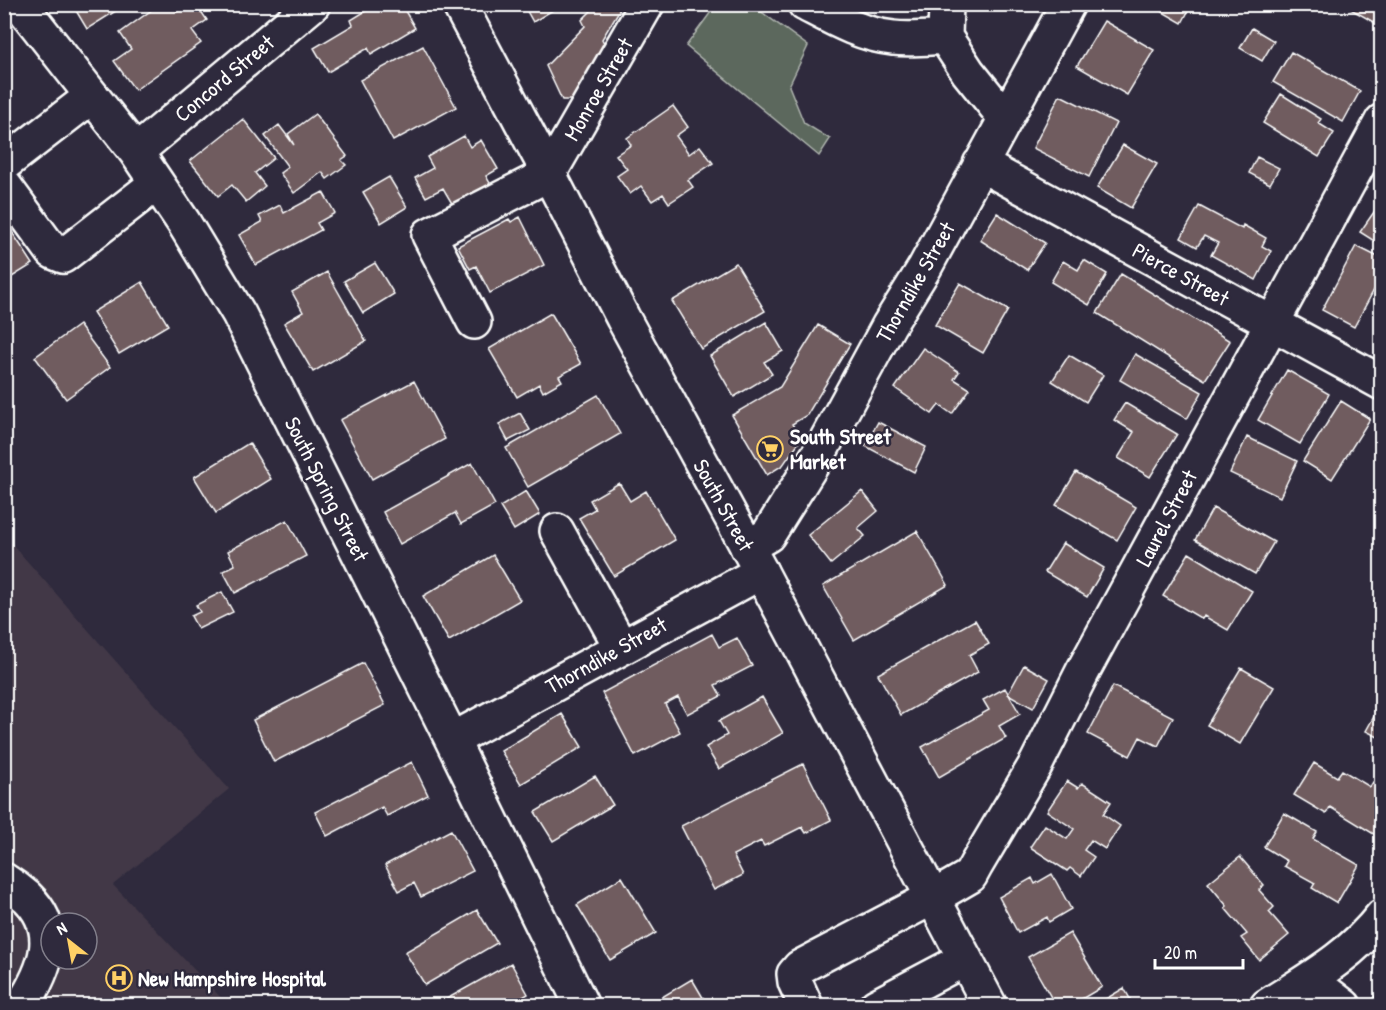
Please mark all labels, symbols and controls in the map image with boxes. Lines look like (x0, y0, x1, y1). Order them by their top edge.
street label: Concord Street (168, 27, 281, 129)
street label: Monroe Street (556, 32, 640, 146)
street label: Thorndike Street (868, 216, 962, 348)
street label: Pierce Street (1127, 235, 1235, 313)
street label: South Spring Street (278, 412, 377, 567)
place label: South Street Market (790, 421, 892, 476)
supermarket icon: South Street Market (755, 434, 785, 464)
street label: South Street (686, 454, 762, 557)
street label: Laurel Street (1128, 464, 1204, 571)
street label: Thorndike Street (540, 609, 672, 701)
north arrow (39, 911, 99, 971)
text: N (52, 916, 71, 940)
scale bar (1155, 932, 1244, 970)
text: 20 m (1164, 940, 1197, 965)
hospital icon: New Hampshire Hospital (104, 963, 134, 993)
place label: New Hampshire Hospital (138, 963, 327, 994)

